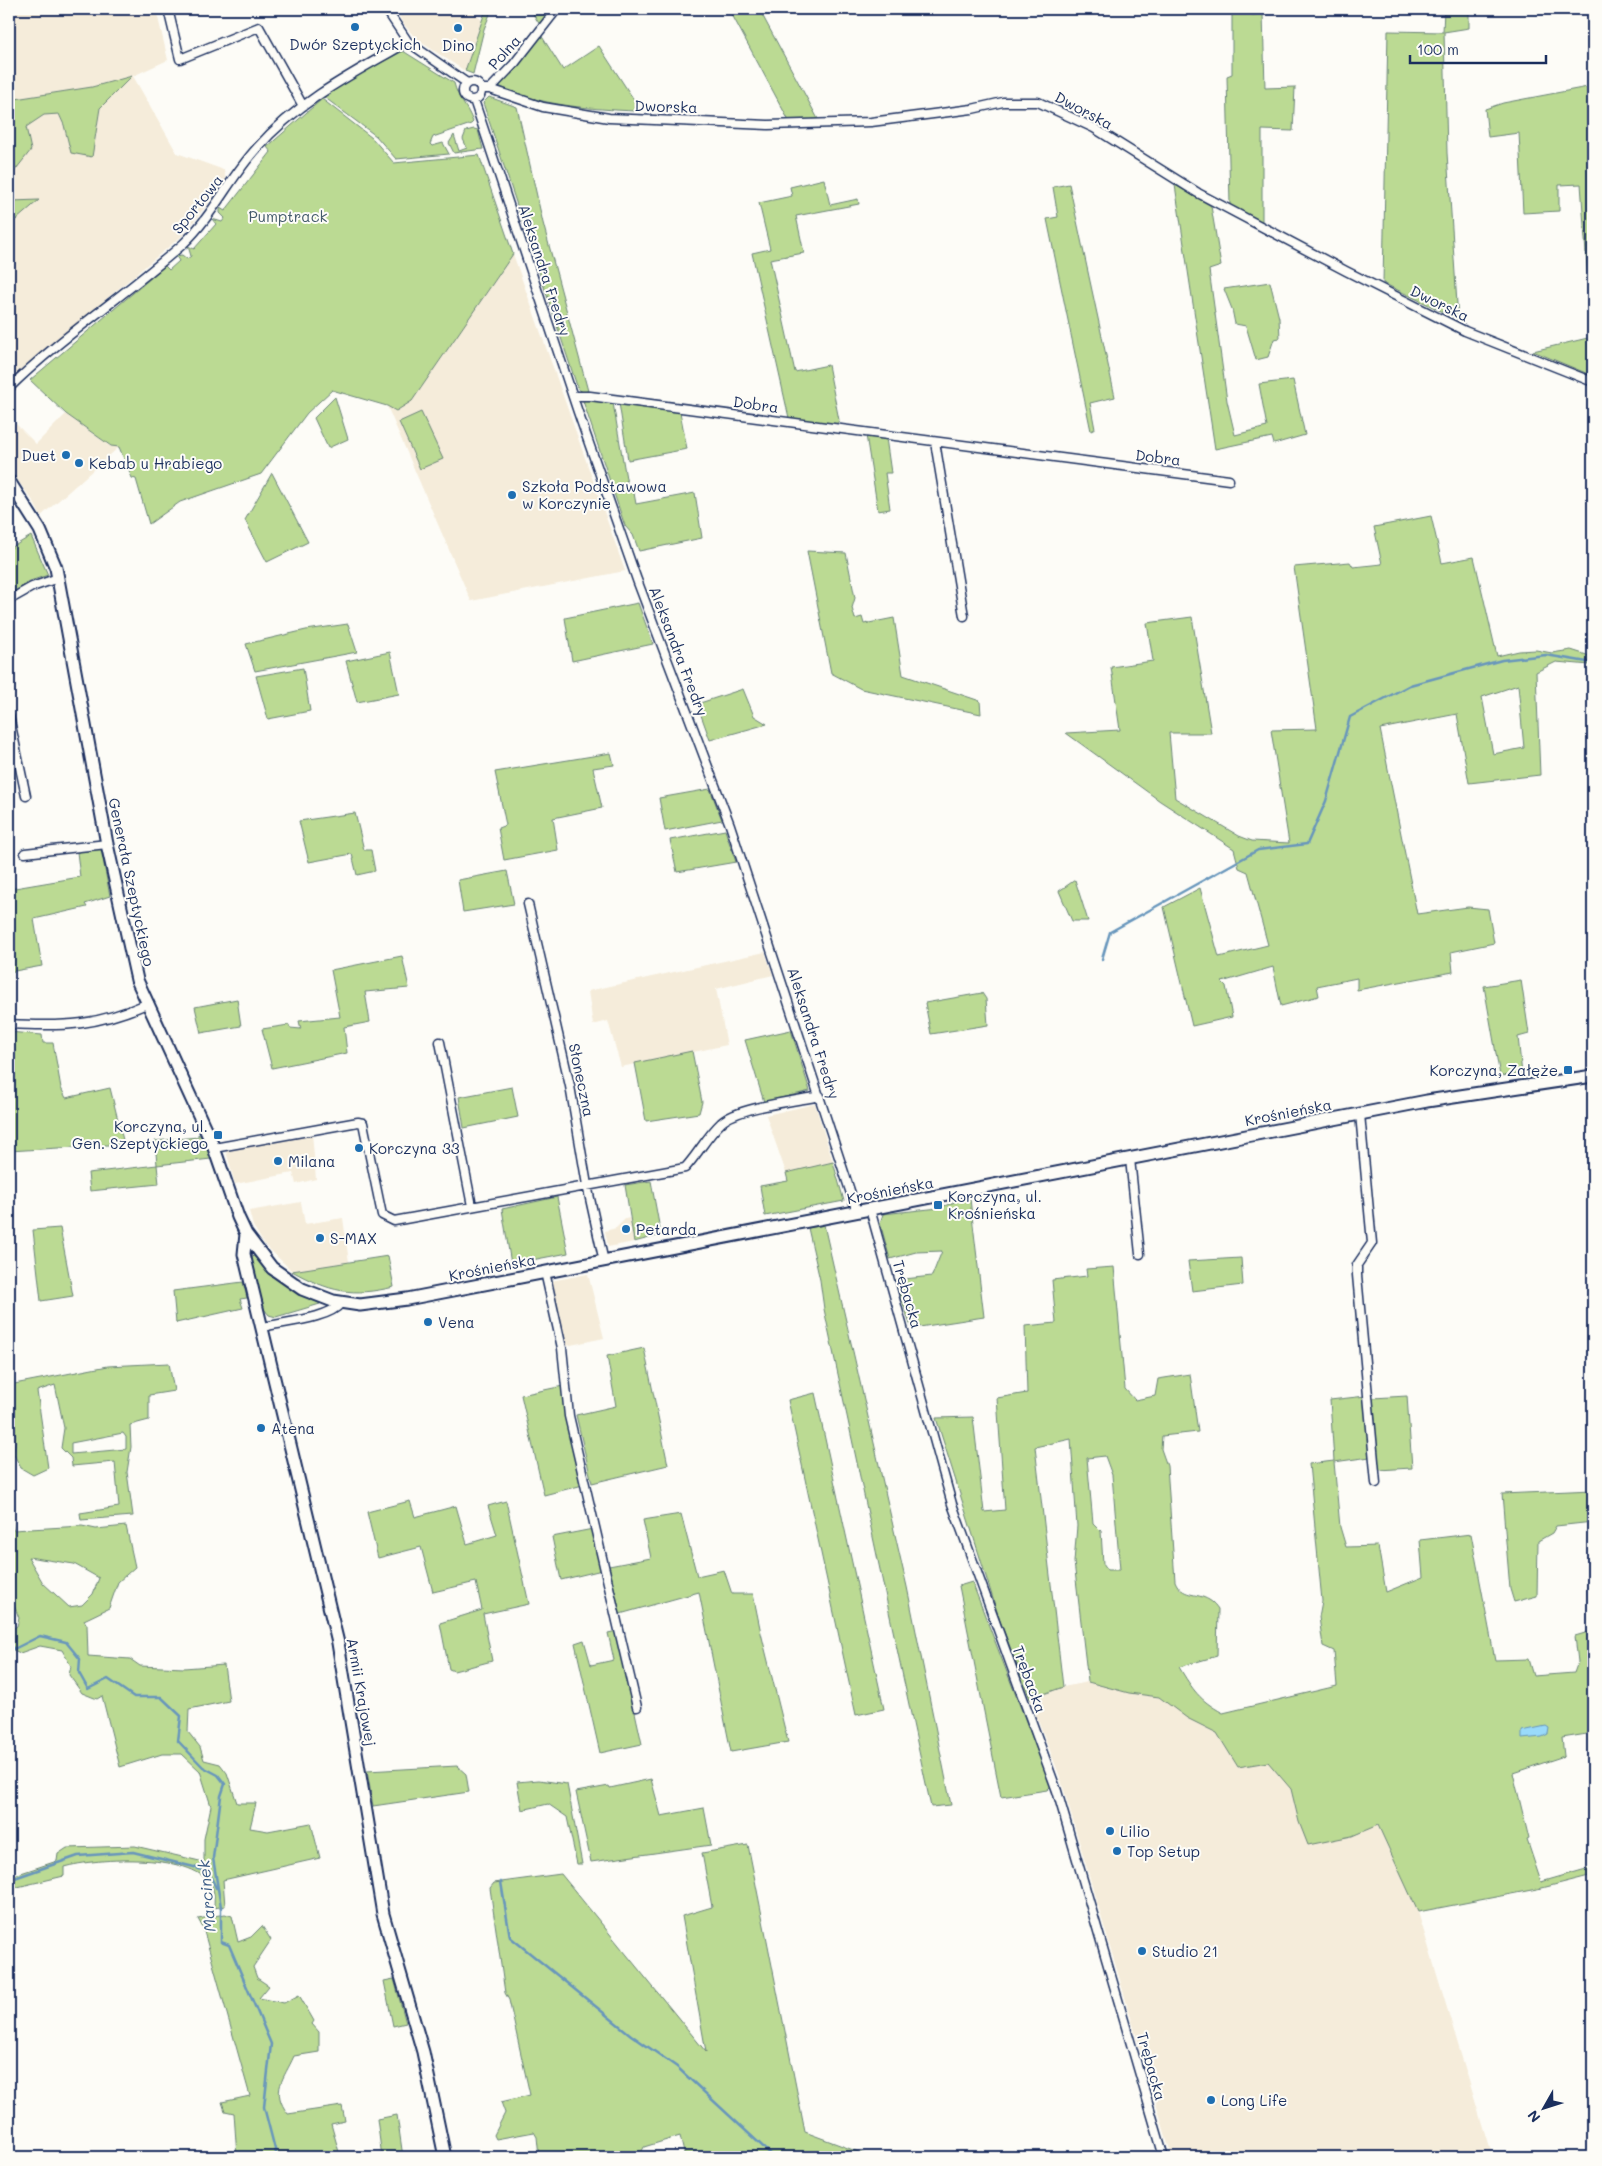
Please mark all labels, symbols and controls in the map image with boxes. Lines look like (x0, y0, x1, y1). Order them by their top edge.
marker: Dwór Szeptyckich (349, 21, 361, 33)
marker: Dino (452, 22, 464, 34)
street label: Polna (483, 31, 525, 73)
scale bar (1410, 32, 1546, 64)
place label: Dwór Szeptyckich (289, 34, 421, 54)
place label: Dino (442, 35, 474, 55)
text: 100 m (1417, 39, 1459, 59)
street label: Dworska (1051, 86, 1117, 134)
street label: Dworska (634, 95, 698, 117)
street label: Sportowa (167, 170, 227, 238)
street label: Aleksandra Fredry (514, 201, 576, 339)
park label: Pumptrack (249, 206, 327, 226)
street label: Dworska (1407, 280, 1473, 326)
street label: Dobra (732, 391, 780, 417)
street label: Dobra (1134, 444, 1182, 470)
place label: Duet (22, 445, 56, 465)
marker: Duet (60, 449, 72, 461)
place label: Kebab u Hrabiego (89, 453, 222, 473)
marker: Kebab u Hrabiego (73, 457, 85, 469)
place label: Szkoła Podstawowa w Korczynie (522, 476, 667, 513)
marker: Szkoła Podstawowa w Korczynie (506, 489, 518, 501)
street label: Aleksandra Fredry (645, 583, 713, 719)
street label: Generała Szeptyckiego (104, 796, 160, 968)
street label: Aleksandra Fredry (783, 964, 845, 1102)
street label: Słoneczna (564, 1042, 600, 1118)
place label: Korczyna, Załęże (1430, 1060, 1558, 1080)
marker: Korczyna, Załęże (1562, 1064, 1574, 1076)
street label: Krośnieńska (1243, 1094, 1333, 1130)
place label: Korczyna, ul. Gen. Szeptyckiego (72, 1116, 208, 1153)
marker: Korczyna, ul. Gen. Szeptyckiego (212, 1129, 224, 1141)
place label: Korczyna 33 (369, 1138, 460, 1158)
marker: Korczyna 33 (353, 1142, 365, 1154)
place label: Milana (288, 1151, 335, 1171)
marker: Milana (272, 1155, 284, 1167)
street label: Krośnieńska (845, 1172, 935, 1208)
place label: Korczyna, ul. Krośnieńska (948, 1186, 1042, 1223)
marker: Korczyna, ul. Krośnieńska (932, 1199, 944, 1211)
place label: Petarda (636, 1219, 697, 1239)
marker: Petarda (620, 1223, 632, 1235)
place label: S-MAX (330, 1228, 377, 1248)
marker: S-MAX (314, 1232, 326, 1244)
street label: Krośnieńska (447, 1249, 537, 1285)
street label: Trębacka (889, 1258, 927, 1330)
place label: Vena (438, 1312, 475, 1332)
marker: Vena (422, 1316, 434, 1328)
place label: Atena (271, 1418, 315, 1438)
marker: Atena (255, 1422, 267, 1434)
street label: Armii Krajowej (343, 1636, 381, 1748)
street label: Trębacka (1009, 1643, 1051, 1715)
place label: Lilio (1120, 1821, 1150, 1841)
marker: Lilio (1104, 1825, 1116, 1837)
place label: Top Setup (1127, 1841, 1200, 1861)
marker: Top Setup (1111, 1845, 1123, 1857)
water label: Marcinek (192, 1859, 220, 1933)
place label: Studio 21 (1152, 1941, 1218, 1961)
marker: Studio 21 (1136, 1945, 1148, 1957)
street label: Trębacka (1133, 2030, 1171, 2102)
north arrow (1520, 2084, 1570, 2134)
place label: Long Life (1221, 2090, 1287, 2110)
marker: Long Life (1205, 2094, 1217, 2106)
text: N (1523, 2106, 1544, 2127)

